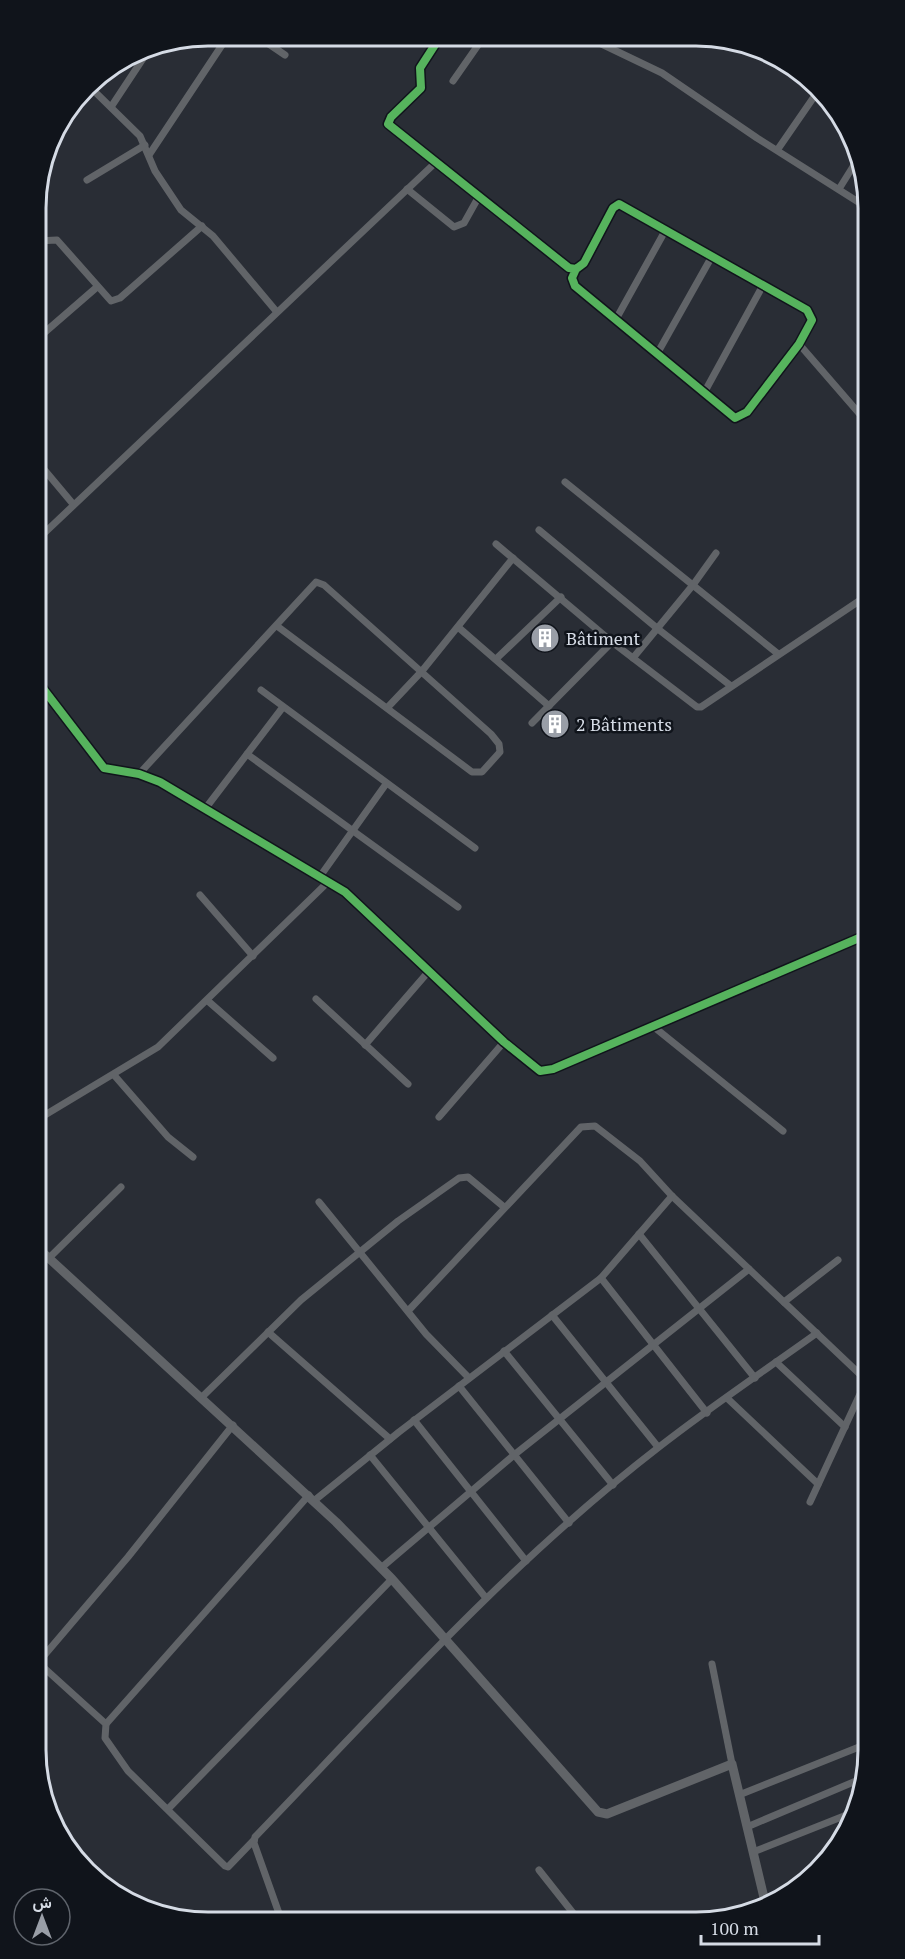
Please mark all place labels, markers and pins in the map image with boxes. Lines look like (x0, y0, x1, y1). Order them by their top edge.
building icon: Bâtiment (529, 622, 561, 654)
place label: Bâtiment (566, 626, 641, 650)
building icon: 2 Bâtiments (539, 708, 571, 740)
place label: 2 Bâtiments (576, 712, 672, 736)

